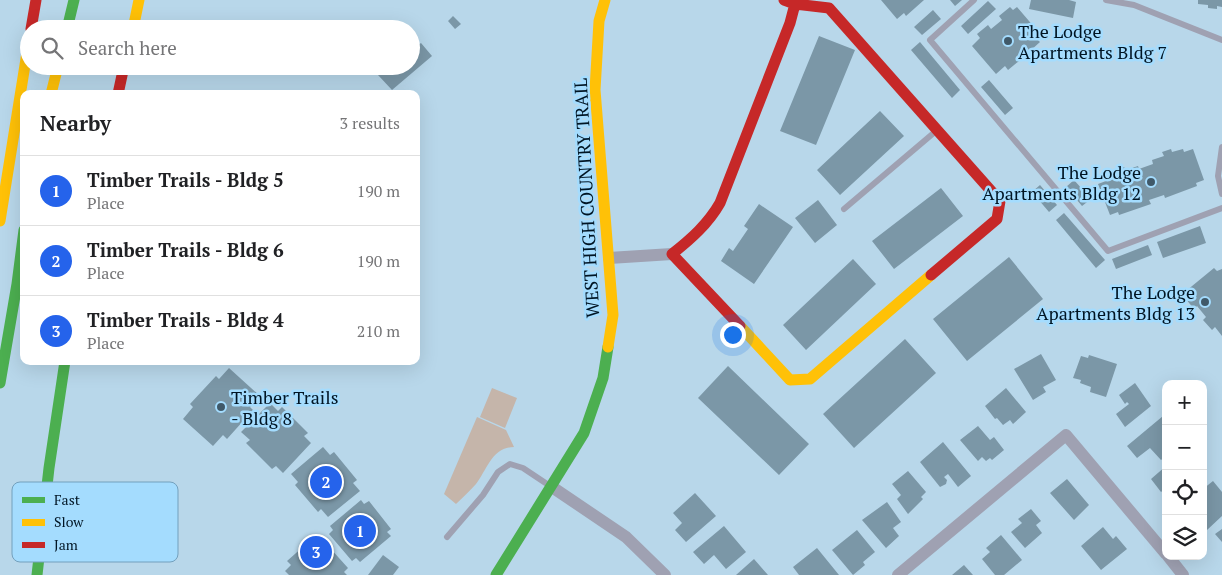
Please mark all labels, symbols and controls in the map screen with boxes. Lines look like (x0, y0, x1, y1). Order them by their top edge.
place label: The Lodge Apartments Bldg 7 (1018, 19, 1167, 64)
search box (20, 20, 420, 75)
icon: search (38, 34, 66, 62)
text: Search here (78, 35, 177, 60)
marker: The Lodge Apartments Bldg 7 (1002, 35, 1014, 47)
street label: WEST HIGH COUNTRY TRAIL (568, 77, 604, 319)
text: Nearby (40, 109, 111, 137)
text: 3 results (340, 112, 400, 134)
place label: The Lodge Apartments Bldg 12 (982, 160, 1141, 205)
text: Timber Trails - Bldg 5 (87, 167, 284, 192)
marker: The Lodge Apartments Bldg 12 (1145, 176, 1157, 188)
text: 1 (51, 180, 61, 202)
text: 190 m (357, 180, 400, 202)
text: Place (87, 192, 125, 214)
text: Timber Trails - Bldg 6 (87, 237, 284, 262)
text: 2 (51, 250, 61, 272)
text: 190 m (357, 250, 400, 272)
text: Place (87, 262, 125, 284)
place label: The Lodge Apartments Bldg 13 (1036, 280, 1195, 325)
marker: The Lodge Apartments Bldg 13 (1199, 296, 1211, 308)
text: Timber Trails - Bldg 4 (87, 307, 284, 332)
text: 3 (51, 320, 61, 342)
text: 210 m (357, 320, 400, 342)
your location (720, 322, 746, 348)
text: Place (87, 332, 125, 354)
map controls (1162, 380, 1207, 560)
button: + (1162, 380, 1207, 425)
place label: Timber Trails - Bldg 8 (231, 385, 338, 430)
marker: Timber Trails - Bldg 8 (215, 401, 227, 413)
button: − (1162, 425, 1207, 470)
pin: 2 (310, 463, 342, 501)
button: locate (1162, 470, 1207, 515)
legend (12, 482, 178, 562)
text: Fast (54, 490, 81, 509)
text: Slow (54, 512, 84, 531)
pin: 1 (344, 512, 376, 550)
button: layers (1162, 515, 1207, 560)
pin: 3 (300, 533, 332, 571)
text: Jam (54, 535, 78, 554)

